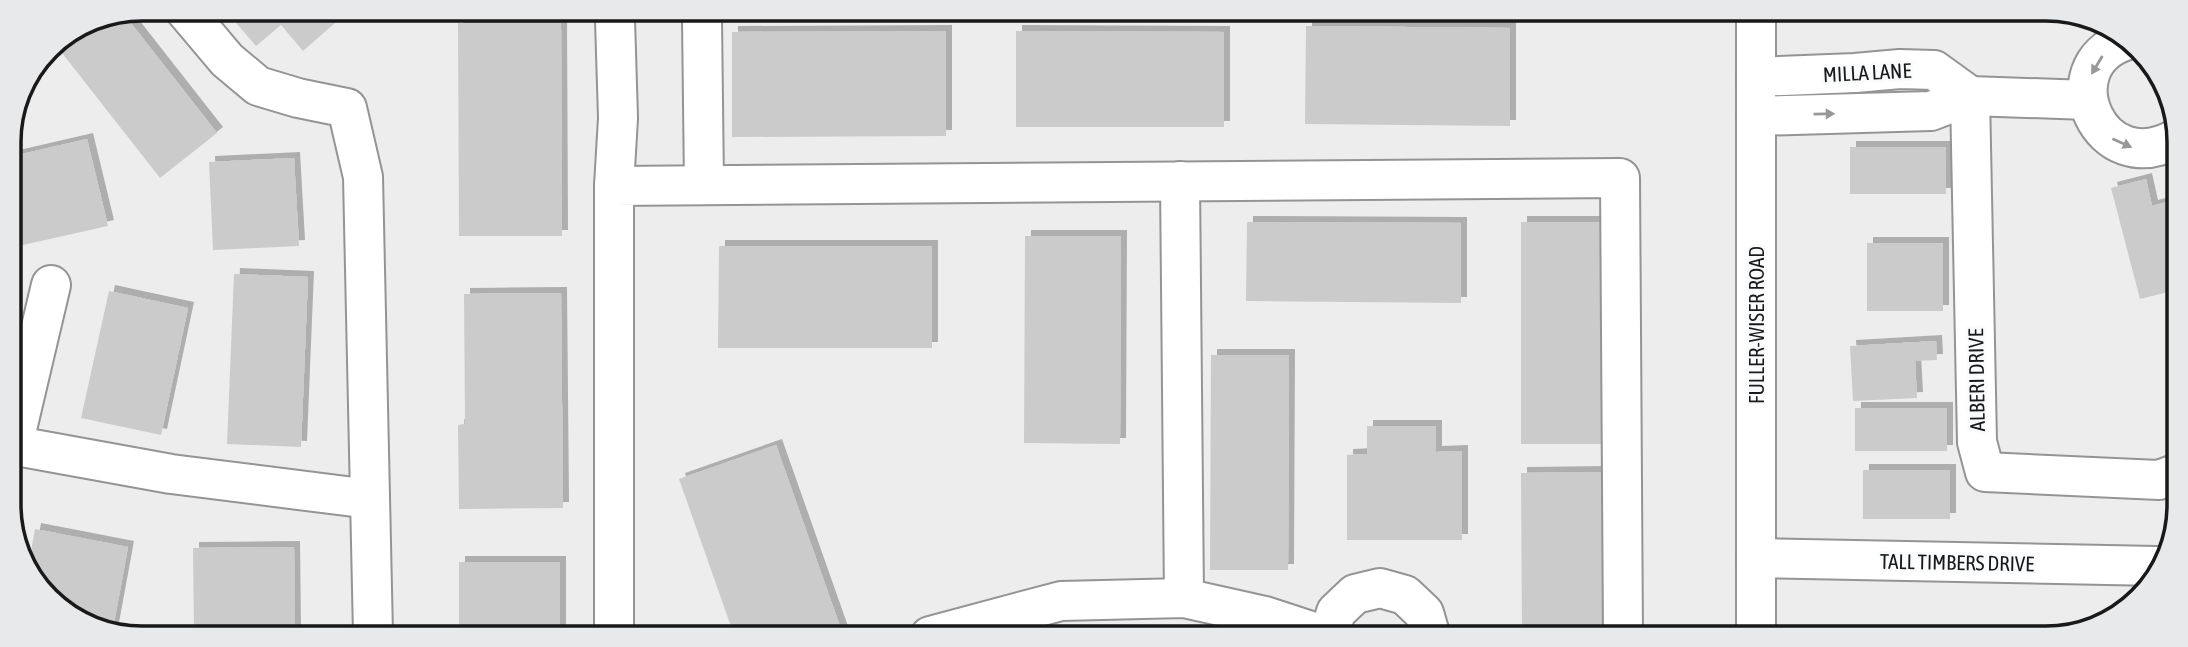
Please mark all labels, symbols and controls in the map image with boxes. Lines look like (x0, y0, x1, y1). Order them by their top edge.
one-way arrow (2091, 55, 2104, 74)
street label: MILLA LANE (1822, 58, 1912, 86)
one-way arrow (1813, 108, 1835, 120)
one-way arrow (2112, 137, 2132, 149)
street label: FULLER-WISER ROAD (1744, 246, 1768, 404)
street label: ALBERI DRIVE (1963, 328, 1989, 432)
street label: TALL TIMBERS DRIVE (1880, 549, 2034, 575)

